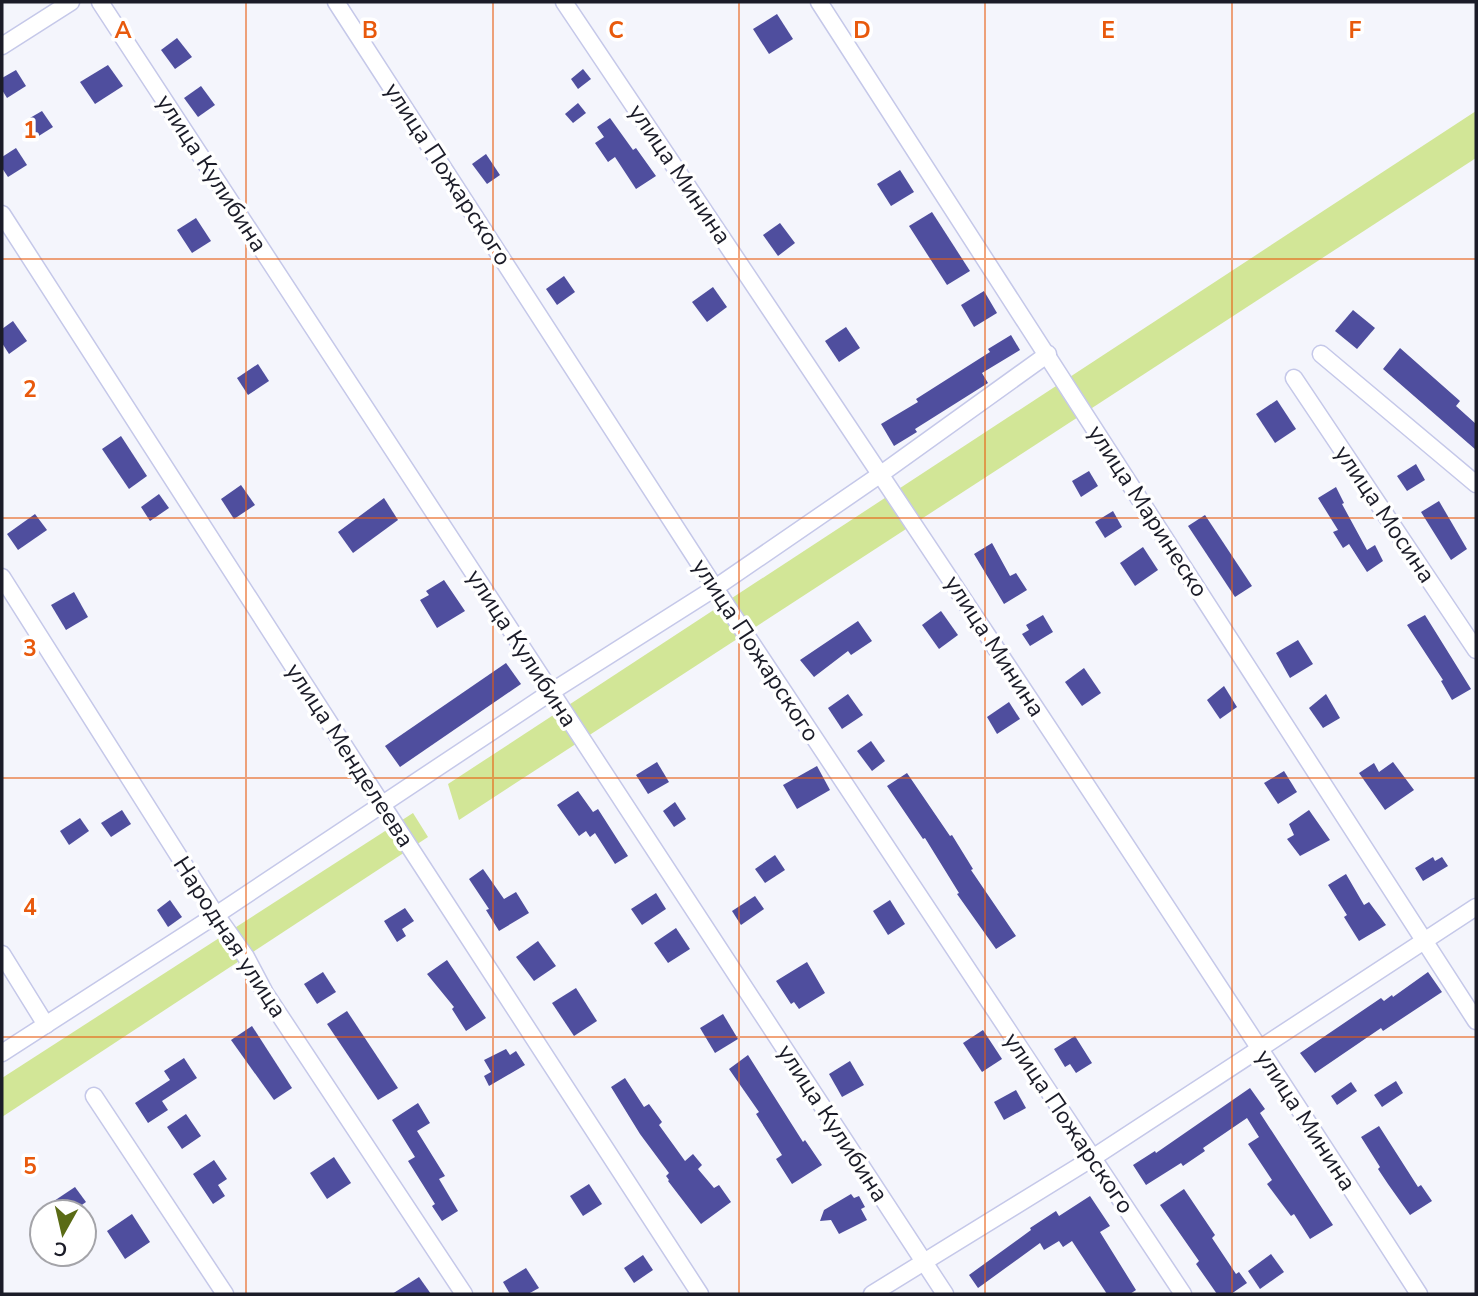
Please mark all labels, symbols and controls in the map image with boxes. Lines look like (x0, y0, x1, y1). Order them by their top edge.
text: A (114, 15, 132, 46)
text: B (362, 15, 378, 46)
text: C (608, 15, 624, 46)
text: D (853, 15, 871, 46)
text: E (1101, 15, 1115, 46)
text: F (1349, 15, 1362, 46)
street label: улица Пожарского (377, 76, 519, 272)
street label: улица Кулибина (149, 88, 275, 258)
street label: улица Минина (621, 98, 739, 250)
text: 1 (23, 115, 37, 146)
text: 2 (23, 374, 37, 405)
street label: улица Маринеско (1080, 419, 1216, 603)
street label: улица Мосина (1327, 439, 1443, 589)
street label: улица Пожарского (685, 552, 827, 748)
street label: улица Кулибина (459, 563, 585, 733)
street label: улица Минина (937, 569, 1053, 723)
text: 3 (23, 633, 37, 664)
street label: улица Менделеева (278, 657, 422, 853)
street label: Народная улица (166, 850, 294, 1024)
text: 4 (23, 892, 37, 923)
street label: улица Пожарского (996, 1026, 1142, 1220)
street label: улица Кулибина (770, 1038, 896, 1208)
street label: улица Минина (1248, 1043, 1364, 1197)
text: 5 (23, 1151, 37, 1182)
north arrow (28, 1198, 98, 1268)
text: С (52, 1235, 69, 1263)

